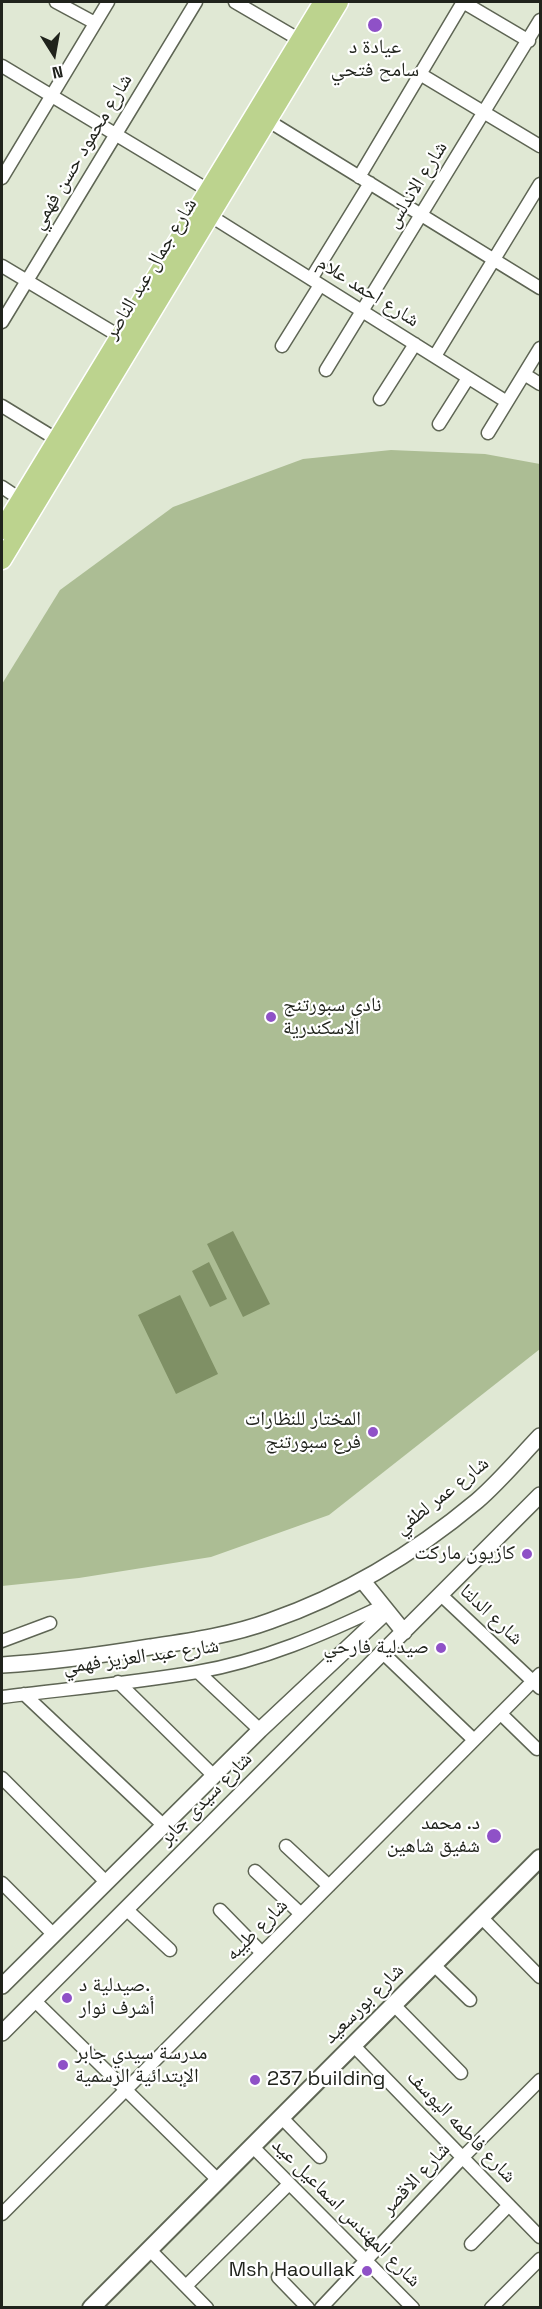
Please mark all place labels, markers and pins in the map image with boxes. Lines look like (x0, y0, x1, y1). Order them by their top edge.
marker: عيادة د سامح فتحي (366, 16, 384, 34)
place label: عيادة د سامح فتحي (331, 36, 419, 83)
place label: نادي سبورتنج الاسكندرية (283, 994, 381, 1041)
marker: نادي سبورتنج الاسكندرية (264, 1010, 278, 1024)
place label: المختار للنظارات فرع سبورتنج (245, 1408, 361, 1455)
marker: المختار للنظارات فرع سبورتنج (366, 1425, 380, 1439)
place label: كازيون ماركت (414, 1542, 515, 1566)
marker: كازيون ماركت (520, 1547, 534, 1561)
place label: صيدلية فارحي (323, 1636, 429, 1660)
marker: صيدلية فارحي (434, 1641, 448, 1655)
place label: د. محمد شفيق شاهين (387, 1812, 480, 1859)
marker: د. محمد شفيق شاهين (485, 1827, 503, 1845)
place label: صيدلية د. أشرف نوار (79, 1974, 154, 2021)
marker: صيدلية د. أشرف نوار (60, 1991, 74, 2005)
place label: مدرسة سيدي جابر الإبتدائية الرسمية (75, 2042, 207, 2089)
marker: مدرسة سيدي جابر الإبتدائية الرسمية (56, 2058, 70, 2072)
place label: 237 building (267, 2068, 385, 2092)
marker: 237 building (248, 2073, 262, 2087)
place label: Msh Haoullak (229, 2259, 355, 2283)
marker: Msh Haoullak (360, 2264, 374, 2278)

